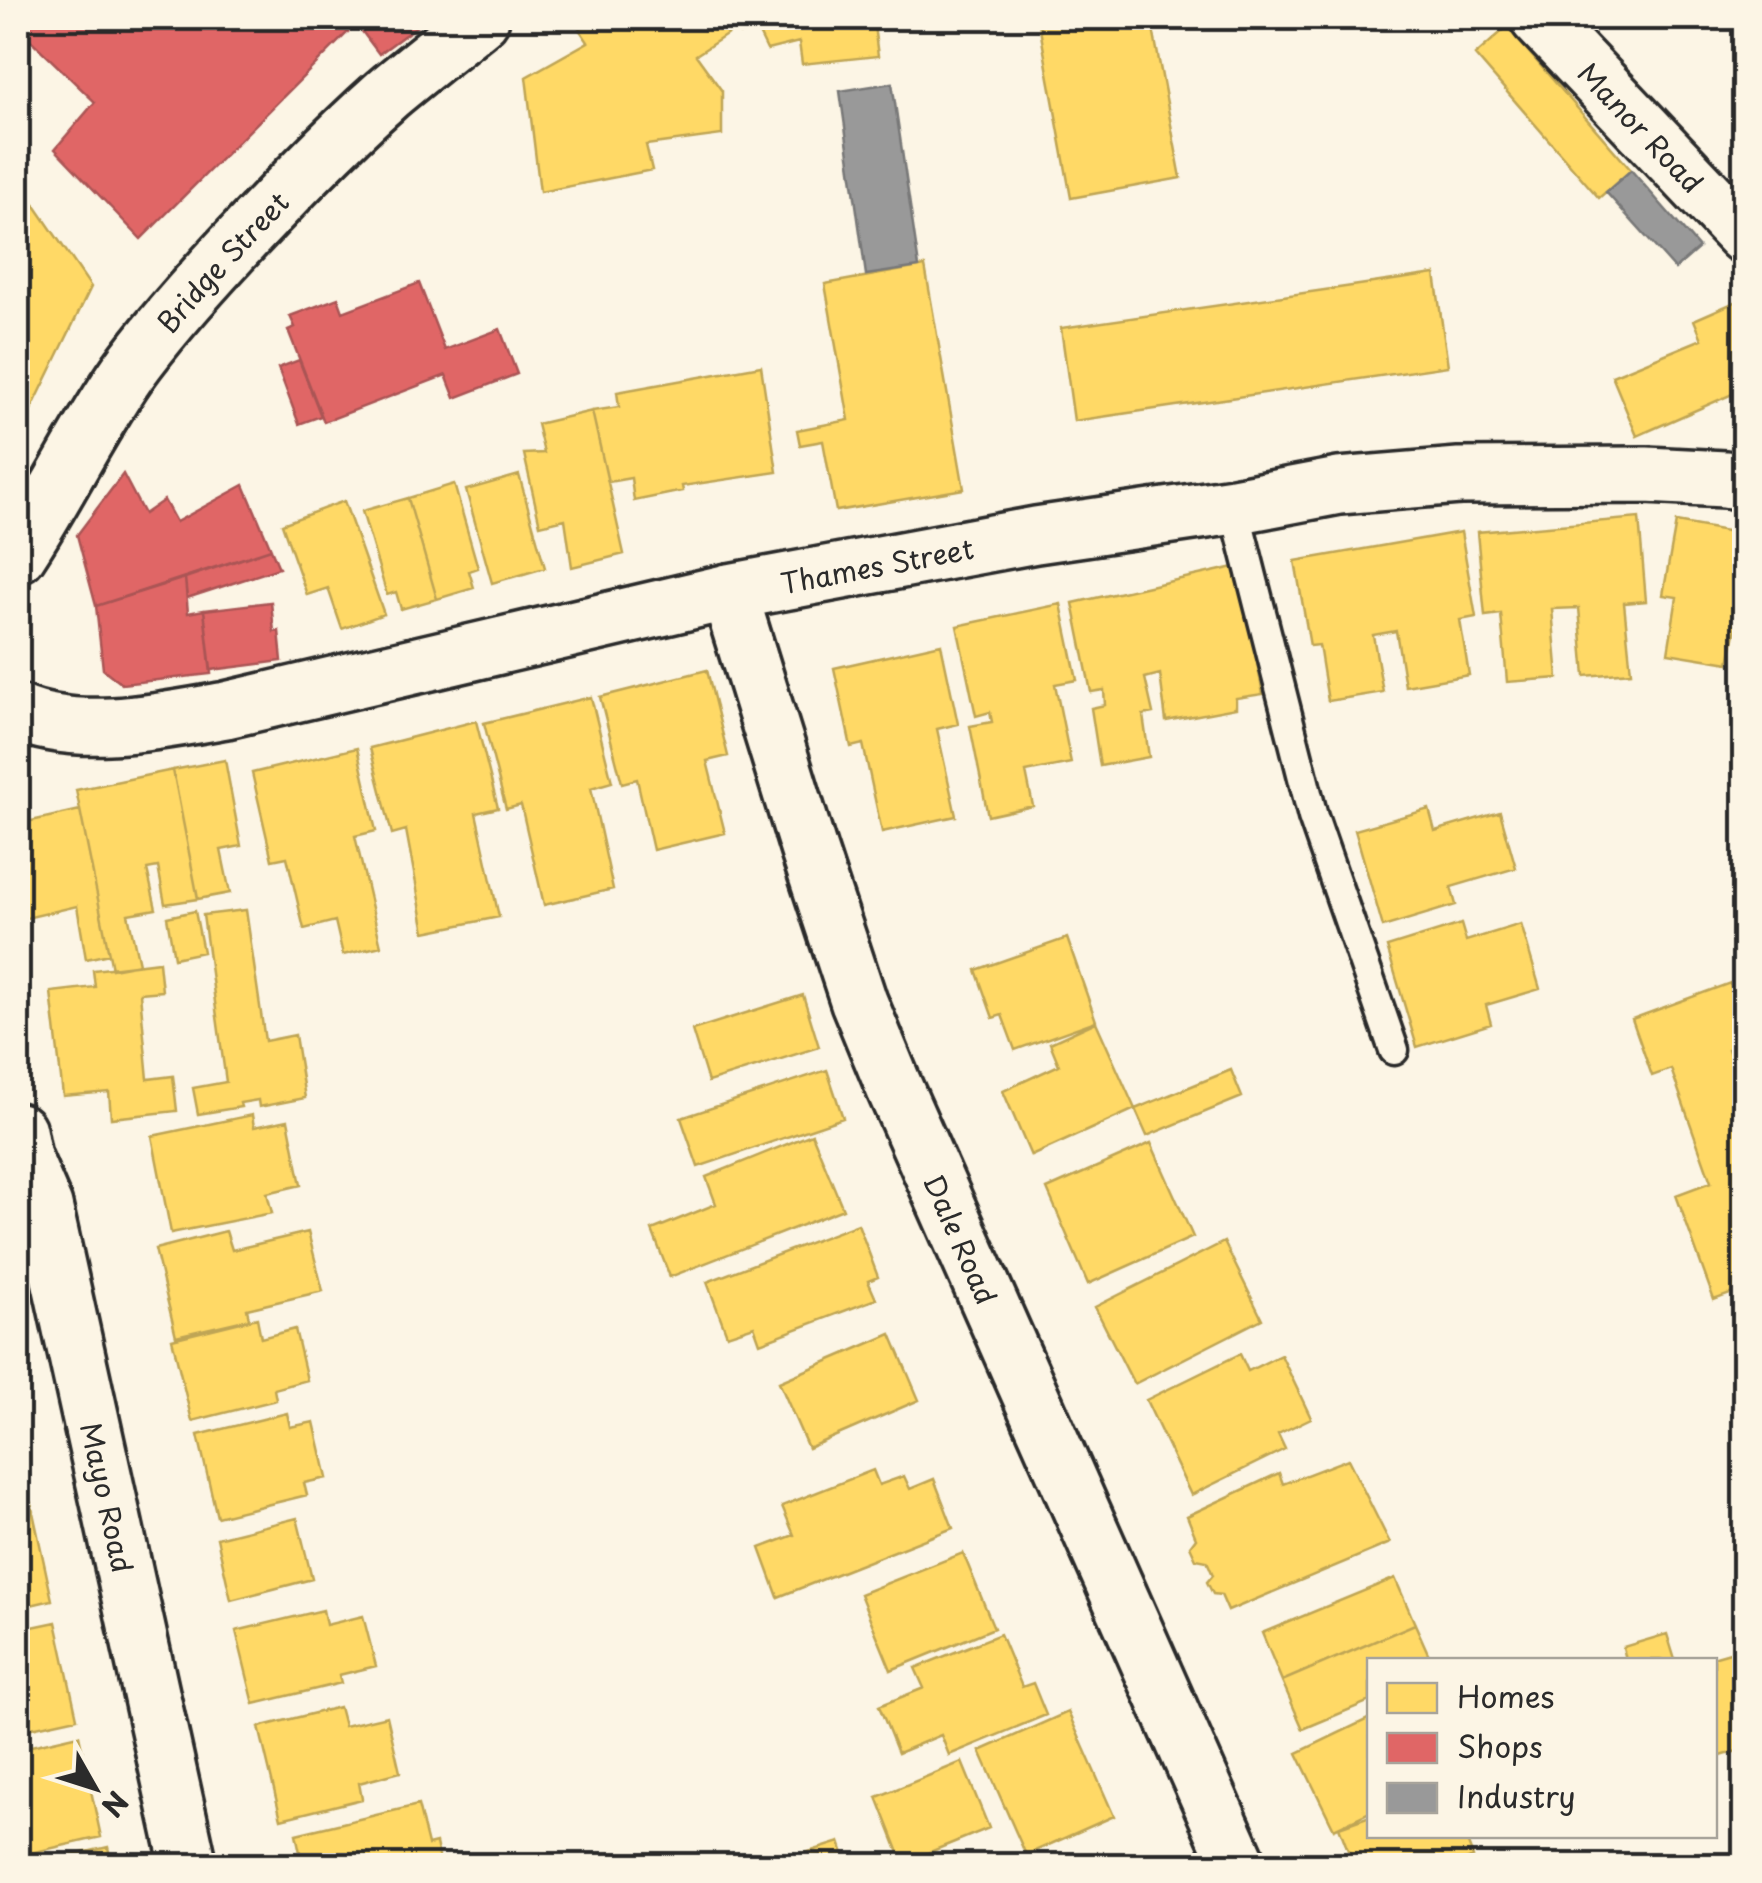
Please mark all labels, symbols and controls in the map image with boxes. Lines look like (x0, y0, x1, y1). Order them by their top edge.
street label: Manor Road (1569, 52, 1714, 202)
street label: Bridge Street (146, 181, 298, 342)
street label: Thames Street (777, 526, 977, 604)
street label: Dale Road (913, 1167, 1009, 1311)
street label: Mayo Road (71, 1418, 145, 1577)
legend (1367, 1658, 1717, 1838)
text: Homes (1457, 1673, 1554, 1718)
text: Shops (1457, 1723, 1543, 1768)
north arrow (45, 1738, 145, 1838)
text: Industry (1457, 1773, 1576, 1818)
text: N (92, 1783, 139, 1827)

